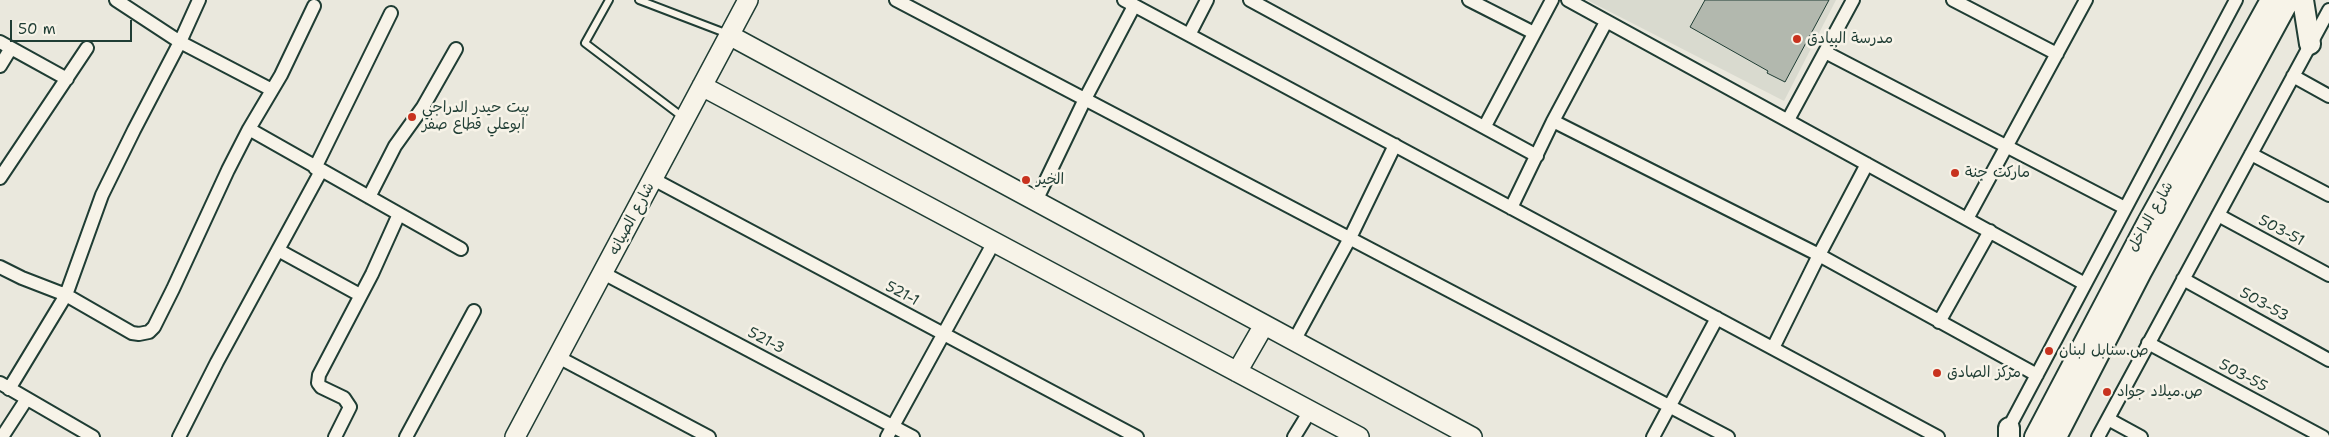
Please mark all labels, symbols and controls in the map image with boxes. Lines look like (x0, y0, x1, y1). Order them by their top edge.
scale bar (12, 10, 135, 42)
text: 50 m (18, 19, 56, 39)
place label: مدرسة البيادق (1807, 30, 1893, 48)
marker: مدرسة البيادق (1791, 33, 1803, 45)
place label: بيت حيدر الدراجي ابوعلي قطاع صفر (422, 99, 530, 134)
marker: بيت حيدر الدراجي ابوعلي قطاع صفر (406, 111, 418, 123)
place label: ماركت جنة (1965, 164, 2030, 182)
marker: ماركت جنة (1949, 167, 1961, 179)
place label: الخير (1036, 171, 1064, 189)
marker: الخير (1020, 174, 1032, 186)
street label: شارع الصيانه (605, 179, 659, 259)
street label: شارع الداخل (2124, 179, 2178, 255)
street label: 503-51 (2255, 211, 2307, 251)
street label: 521-1 (882, 278, 922, 310)
street label: 503-53 (2236, 284, 2292, 326)
street label: 521-3 (744, 324, 788, 358)
place label: ص.سنابل لبنان (2059, 342, 2148, 360)
marker: ص.سنابل لبنان (2043, 345, 2055, 357)
street label: 503-55 (2216, 356, 2270, 396)
place label: مركز الصادق (1947, 364, 2021, 382)
marker: مركز الصادق (1931, 367, 1943, 379)
place label: ص.ميلاد جواد (2117, 383, 2203, 401)
marker: ص.ميلاد جواد (2101, 386, 2113, 398)

